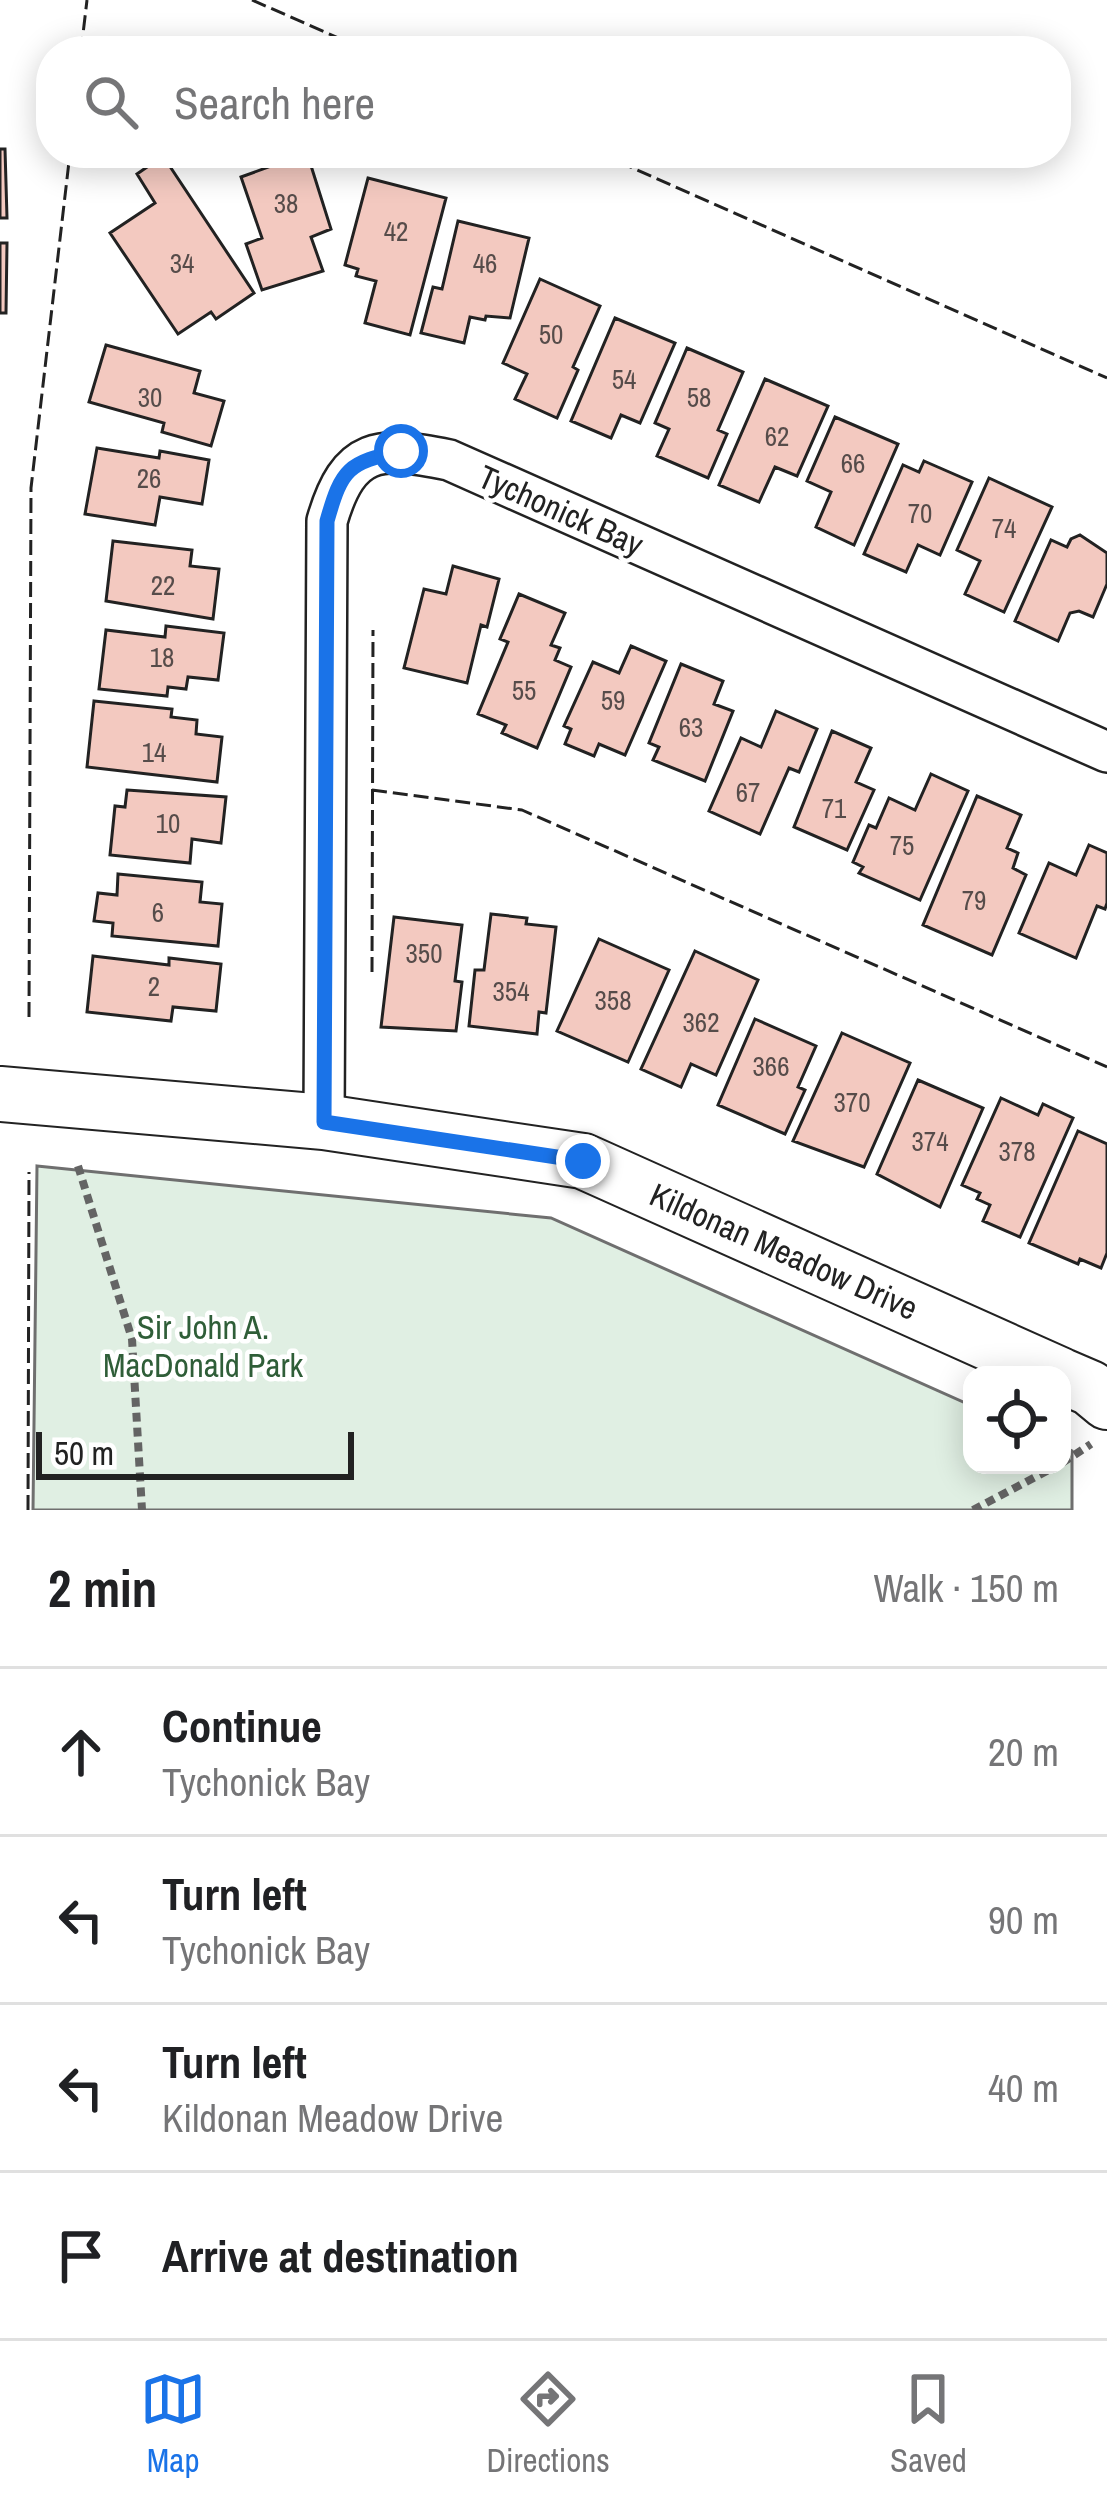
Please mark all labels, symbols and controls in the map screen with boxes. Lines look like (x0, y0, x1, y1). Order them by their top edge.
search box (36, 36, 1071, 168)
icon: search (78, 69, 144, 135)
text: Search here (174, 72, 375, 133)
house number: 38 (274, 185, 298, 221)
house number: 42 (384, 213, 408, 249)
house number: 34 (170, 245, 194, 281)
house number: 46 (473, 245, 497, 281)
house number: 50 (539, 316, 563, 352)
house number: 54 (612, 361, 636, 397)
house number: 30 (138, 379, 162, 415)
house number: 58 (687, 379, 711, 415)
house number: 62 (765, 418, 789, 454)
route start (374, 424, 428, 478)
house number: 66 (841, 445, 865, 481)
street label: Tychonick Bay (472, 454, 651, 566)
house number: 26 (137, 460, 161, 496)
house number: 70 (908, 495, 932, 531)
house number: 74 (992, 510, 1016, 546)
house number: 22 (151, 567, 175, 603)
house number: 18 (150, 639, 174, 675)
house number: 55 (512, 672, 536, 708)
house number: 59 (601, 682, 625, 718)
house number: 63 (679, 709, 703, 745)
house number: 14 (142, 734, 166, 770)
house number: 67 (736, 774, 760, 810)
house number: 71 (822, 790, 847, 826)
house number: 10 (156, 805, 180, 841)
house number: 75 (890, 827, 914, 863)
house number: 79 (962, 882, 986, 918)
house number: 6 (152, 894, 164, 930)
house number: 350 (406, 935, 442, 971)
house number: 2 (148, 968, 160, 1004)
house number: 354 (493, 973, 529, 1009)
house number: 358 (595, 982, 631, 1018)
house number: 362 (683, 1004, 719, 1040)
house number: 366 (753, 1048, 789, 1084)
house number: 370 (834, 1084, 870, 1120)
house number: 374 (912, 1123, 948, 1159)
house number: 378 (999, 1133, 1035, 1169)
route end (556, 1134, 610, 1188)
street label: Kildonan Meadow Drive (643, 1172, 925, 1330)
park label: Sir John A. MacDonald Park (103, 1305, 303, 1387)
map controls (963, 1366, 1071, 1474)
button: locate (963, 1366, 1071, 1474)
scale bar (36, 1426, 354, 1479)
text: 50 m (54, 1431, 114, 1475)
text: 2 min (48, 1554, 157, 1623)
text: Walk · 150 m (874, 1562, 1059, 1614)
text: Continue (162, 1695, 322, 1756)
icon: ahead (48, 1719, 114, 1785)
text: 20 m (988, 1726, 1059, 1778)
text: Tychonick Bay (162, 1756, 370, 1808)
text: Turn left (162, 1863, 307, 1924)
icon: left (48, 1887, 114, 1953)
text: 90 m (988, 1894, 1059, 1946)
text: Tychonick Bay (162, 1924, 370, 1976)
text: Turn left (162, 2031, 307, 2092)
icon: left (48, 2055, 114, 2121)
text: 40 m (988, 2062, 1059, 2114)
text: Kildonan Meadow Drive (162, 2092, 503, 2144)
icon: arrive (48, 2223, 114, 2289)
text: Arrive at destination (162, 2225, 519, 2286)
tab: Map (140, 2366, 206, 2482)
tab: Directions (486, 2366, 610, 2482)
tab: Saved (890, 2366, 967, 2482)

